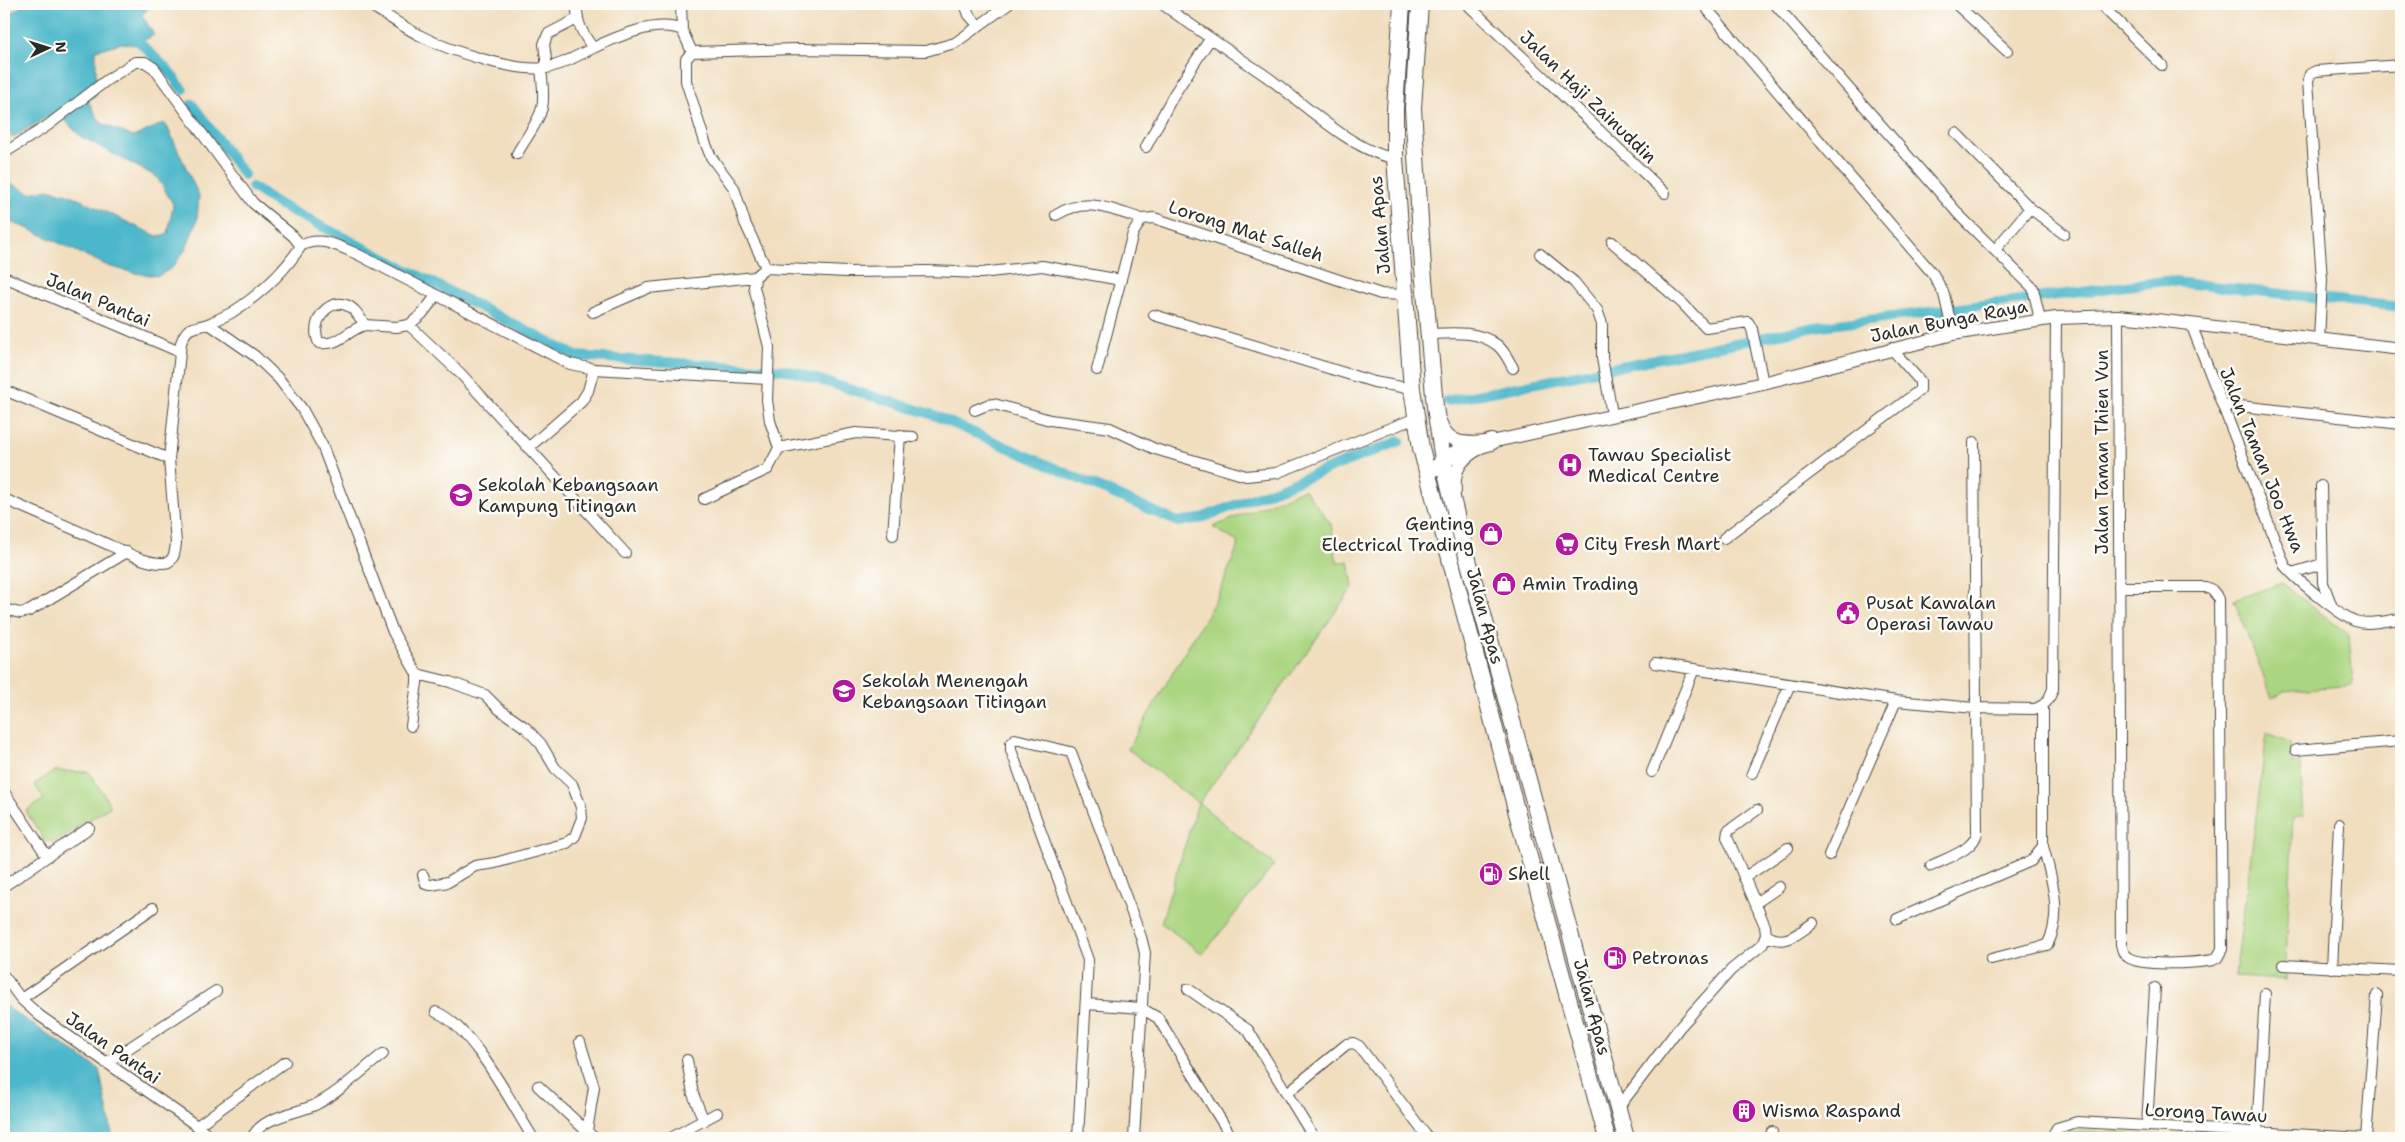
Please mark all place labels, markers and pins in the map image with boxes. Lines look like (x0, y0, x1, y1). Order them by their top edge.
place label: Tawau Specialist Medical Centre (1588, 443, 1731, 488)
hospital icon: Tawau Specialist Medical Centre (1557, 452, 1583, 478)
place label: Sekolah Kebangsaan Kampung Titingan (478, 473, 658, 518)
school or university icon: Sekolah Kebangsaan Kampung Titingan (448, 482, 474, 508)
place label: Genting Electrical Trading (1321, 512, 1474, 557)
shop icon: Genting Electrical Trading (1478, 521, 1504, 547)
supermarket icon: City Fresh Mart (1554, 531, 1580, 557)
place label: City Fresh Mart (1584, 532, 1721, 556)
shop icon: Amin Trading (1491, 571, 1517, 597)
place label: Amin Trading (1522, 572, 1638, 596)
place label: Pusat Kawalan Operasi Tawau (1866, 591, 1996, 636)
public building icon: Pusat Kawalan Operasi Tawau (1835, 600, 1861, 626)
place label: Sekolah Menengah Kebangsaan Titingan (862, 669, 1047, 714)
school or university icon: Sekolah Menengah Kebangsaan Titingan (831, 678, 857, 704)
fuel station icon: Shell (1478, 861, 1504, 887)
place label: Shell (1508, 862, 1550, 886)
fuel station icon: Petronas (1602, 945, 1628, 971)
place label: Petronas (1632, 946, 1709, 970)
building icon: Wisma Raspand (1731, 1098, 1757, 1124)
place label: Wisma Raspand (1762, 1099, 1901, 1123)

